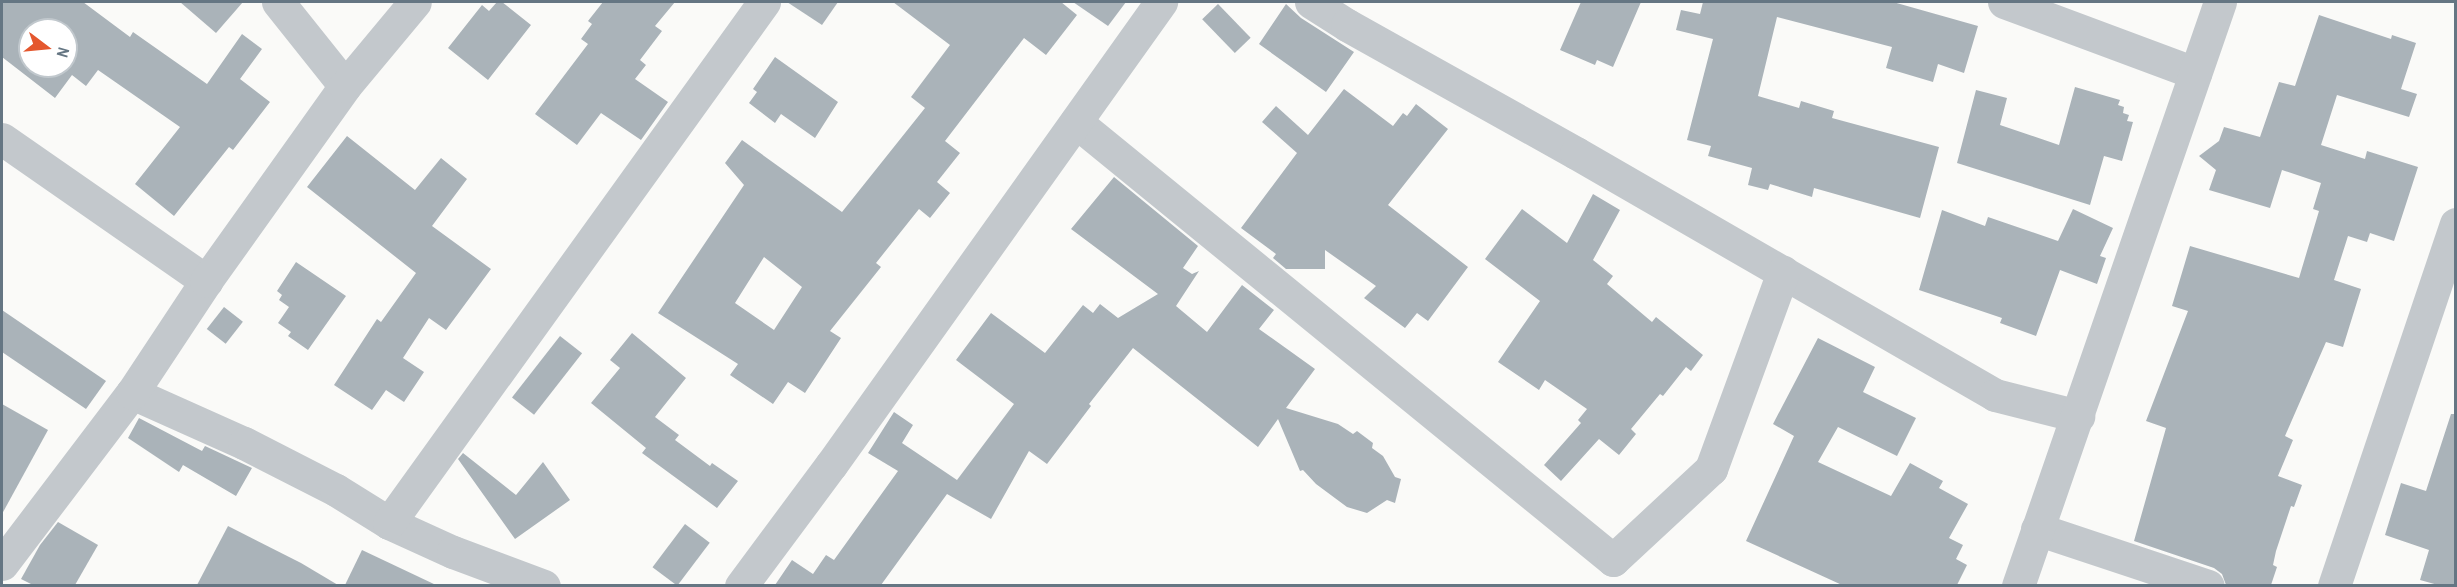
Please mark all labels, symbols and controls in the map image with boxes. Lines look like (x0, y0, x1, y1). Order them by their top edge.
north arrow (18, 18, 78, 78)
text: N (52, 45, 75, 60)

